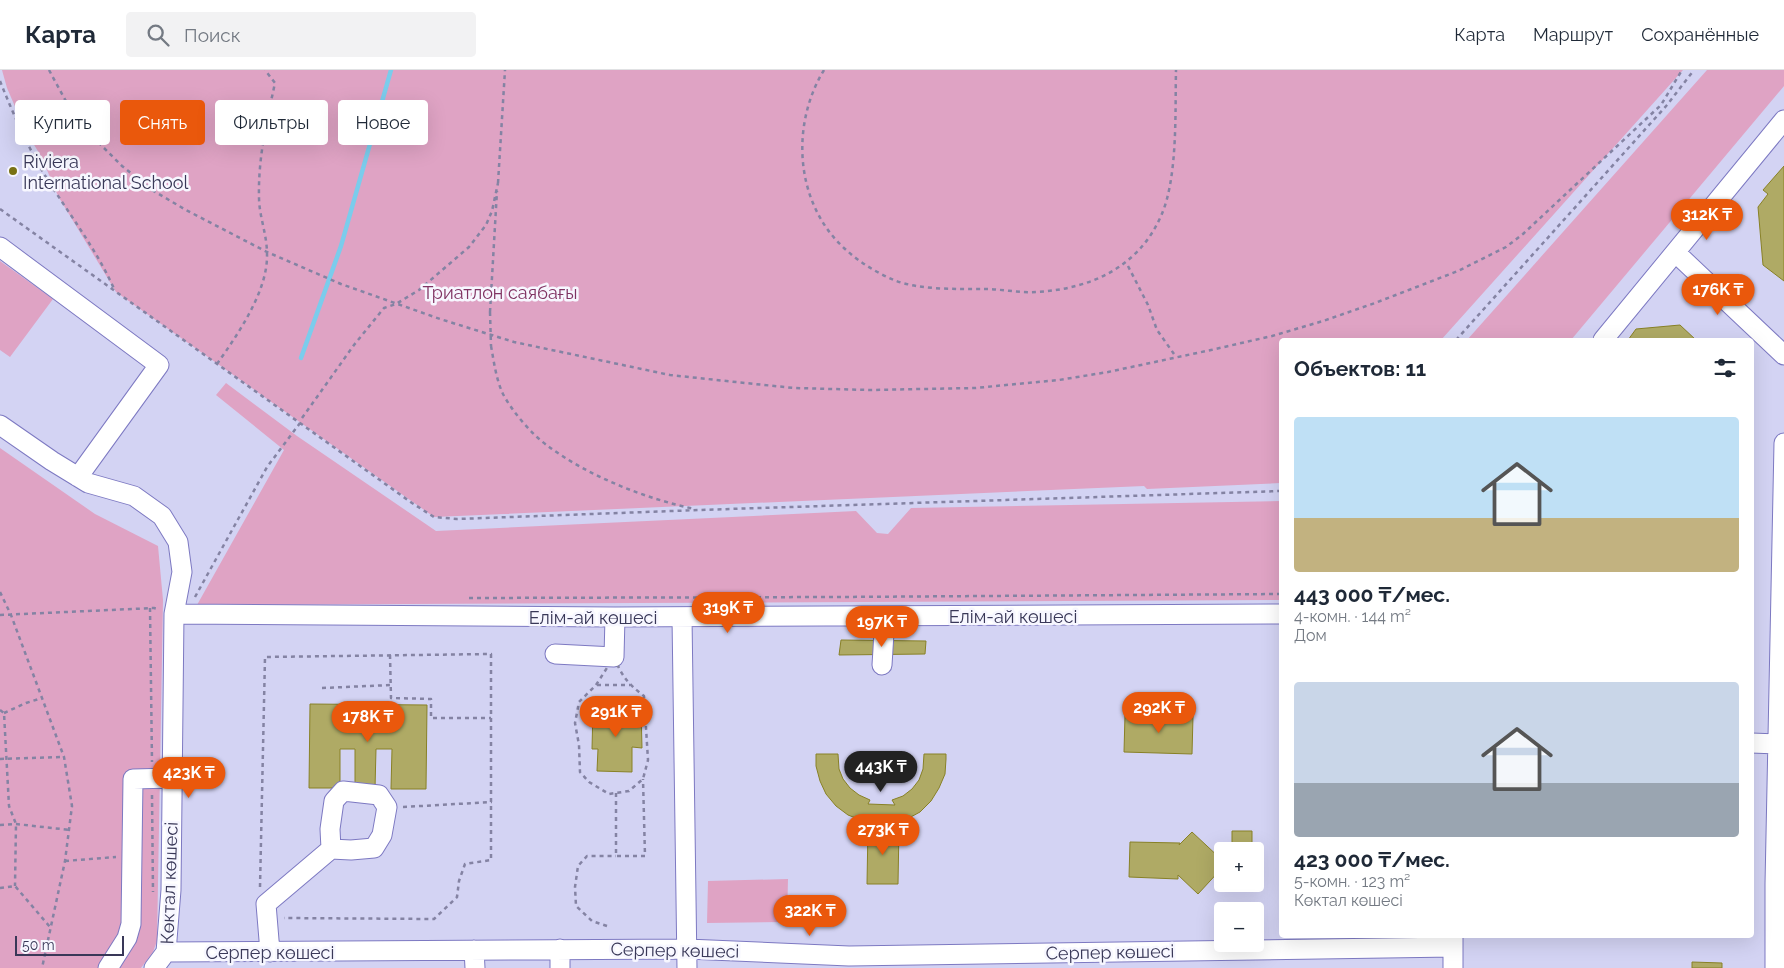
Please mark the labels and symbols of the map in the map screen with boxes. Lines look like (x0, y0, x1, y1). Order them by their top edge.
place label: Riviera International School (23, 151, 188, 193)
marker: Riviera International School (7, 165, 19, 177)
pin: 312K ₸ (1666, 198, 1748, 241)
pin: 176K ₸ (1677, 274, 1759, 316)
park label: Триатлон саябағы (423, 282, 577, 303)
pin: 319K ₸ (687, 592, 769, 634)
pin: 197K ₸ (841, 606, 923, 648)
street label: Елім-ай көшесі (949, 606, 1077, 627)
street label: Елім-ай көшесі (529, 607, 657, 628)
pin: 292K ₸ (1118, 692, 1200, 734)
pin: 291K ₸ (575, 696, 657, 738)
pin: 178K ₸ (327, 700, 409, 743)
pin: 443K ₸ (840, 750, 922, 793)
pin: 423K ₸ (148, 756, 230, 799)
pin: 273K ₸ (842, 814, 924, 856)
street label: Көктал көшесі (156, 821, 182, 945)
pin: 322K ₸ (769, 894, 851, 937)
scale bar (15, 933, 124, 956)
street label: Серпер көшесі (610, 938, 740, 962)
street label: Серпер көшесі (1045, 940, 1175, 964)
street label: Серпер көшесі (206, 942, 334, 963)

